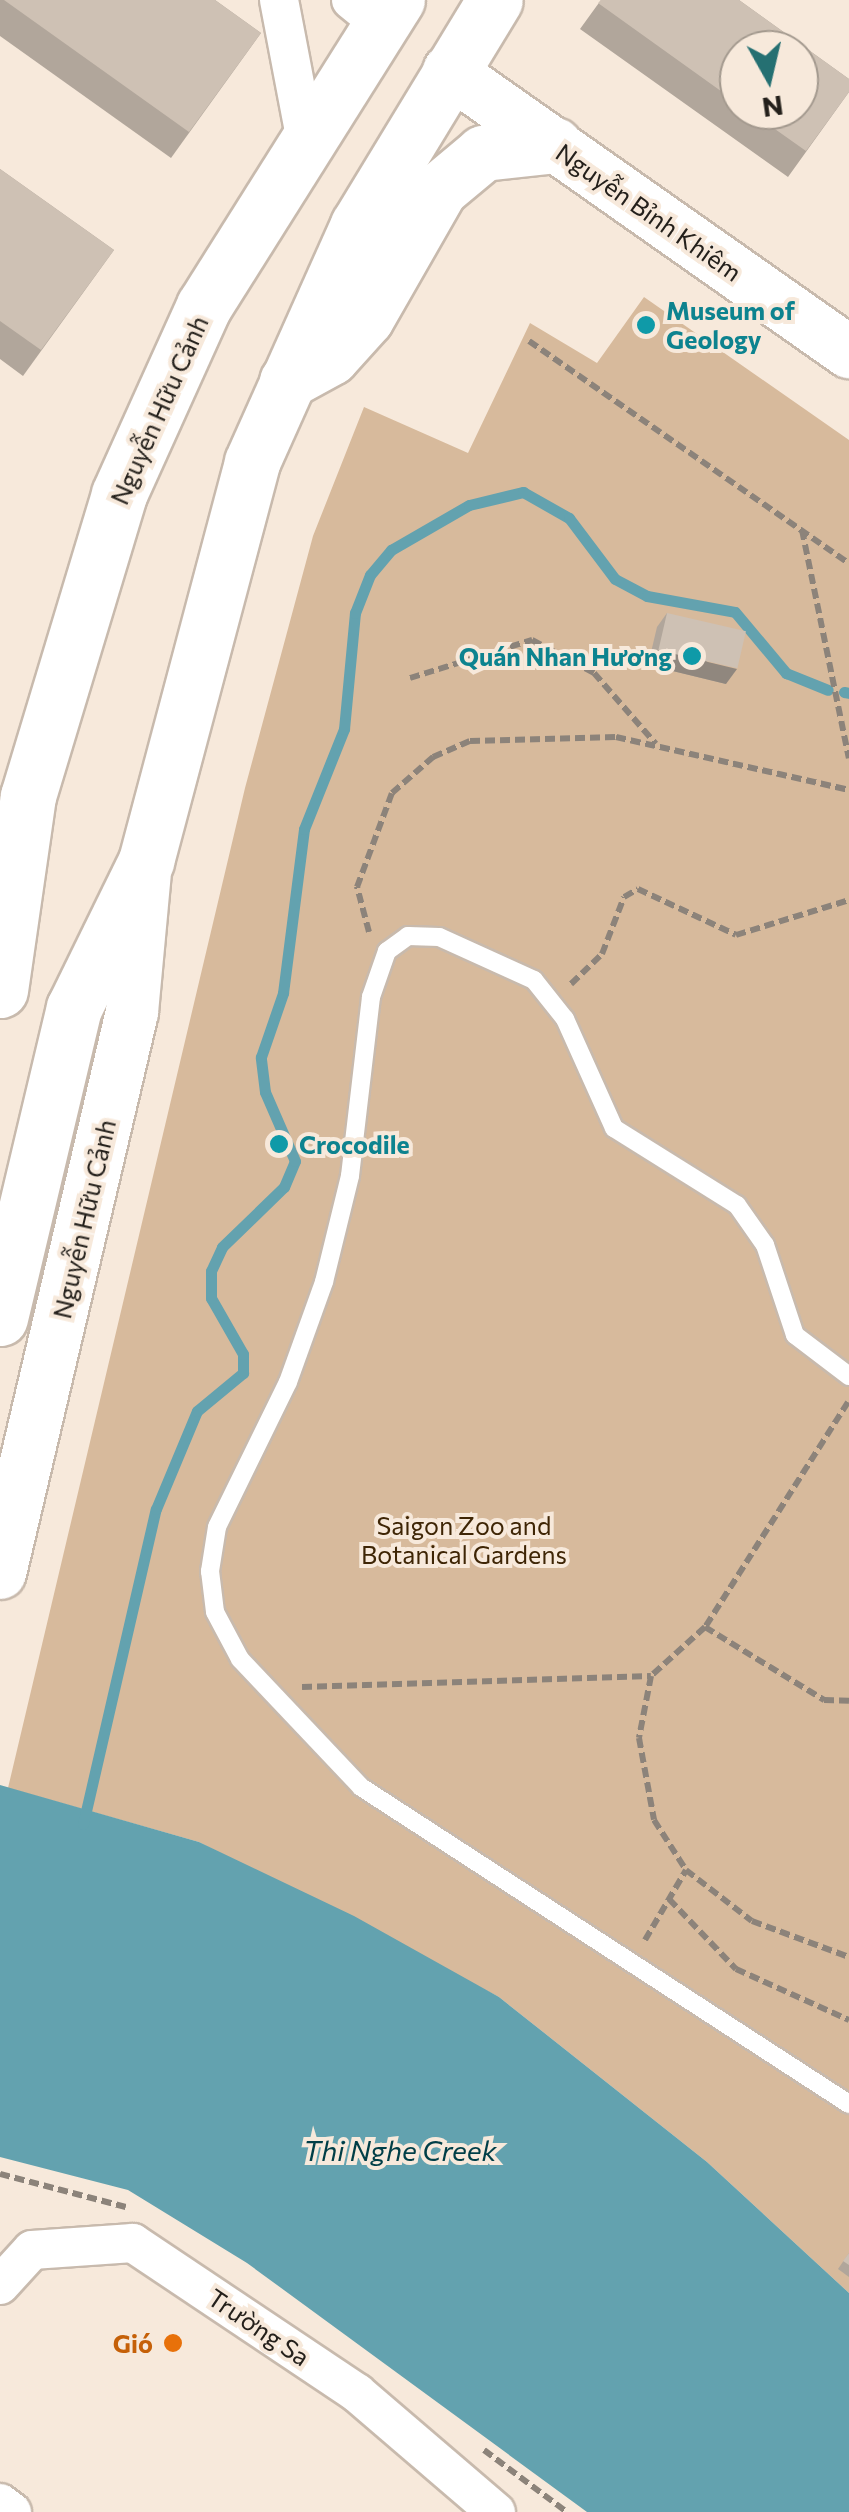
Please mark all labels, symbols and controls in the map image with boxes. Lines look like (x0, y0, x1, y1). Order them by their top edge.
north arrow (719, 30, 819, 130)
text: N (760, 89, 786, 126)
street label: Nguyễn Bỉnh Khiêm (550, 137, 748, 287)
place label: Museum of Geology (666, 296, 795, 355)
street label: Nguyễn Hữu Cảnh (104, 311, 214, 509)
marker: Museum of Geology (635, 314, 657, 336)
place label: Quán Nhan Hương (459, 641, 672, 671)
marker: Quán Nhan Hương (681, 645, 703, 667)
street label: Nguyễn Hữu Cảnh (47, 1117, 121, 1321)
place label: Crocodile (299, 1129, 410, 1159)
marker: Crocodile (268, 1133, 290, 1155)
park label: Saigon Zoo and Botanical Gardens (361, 1511, 567, 1570)
water label: Thi Nghe Creek (303, 2133, 497, 2167)
street label: Trường Sa (203, 2282, 315, 2372)
place label: Gió (113, 2328, 153, 2358)
marker: Gió (162, 2332, 184, 2354)

